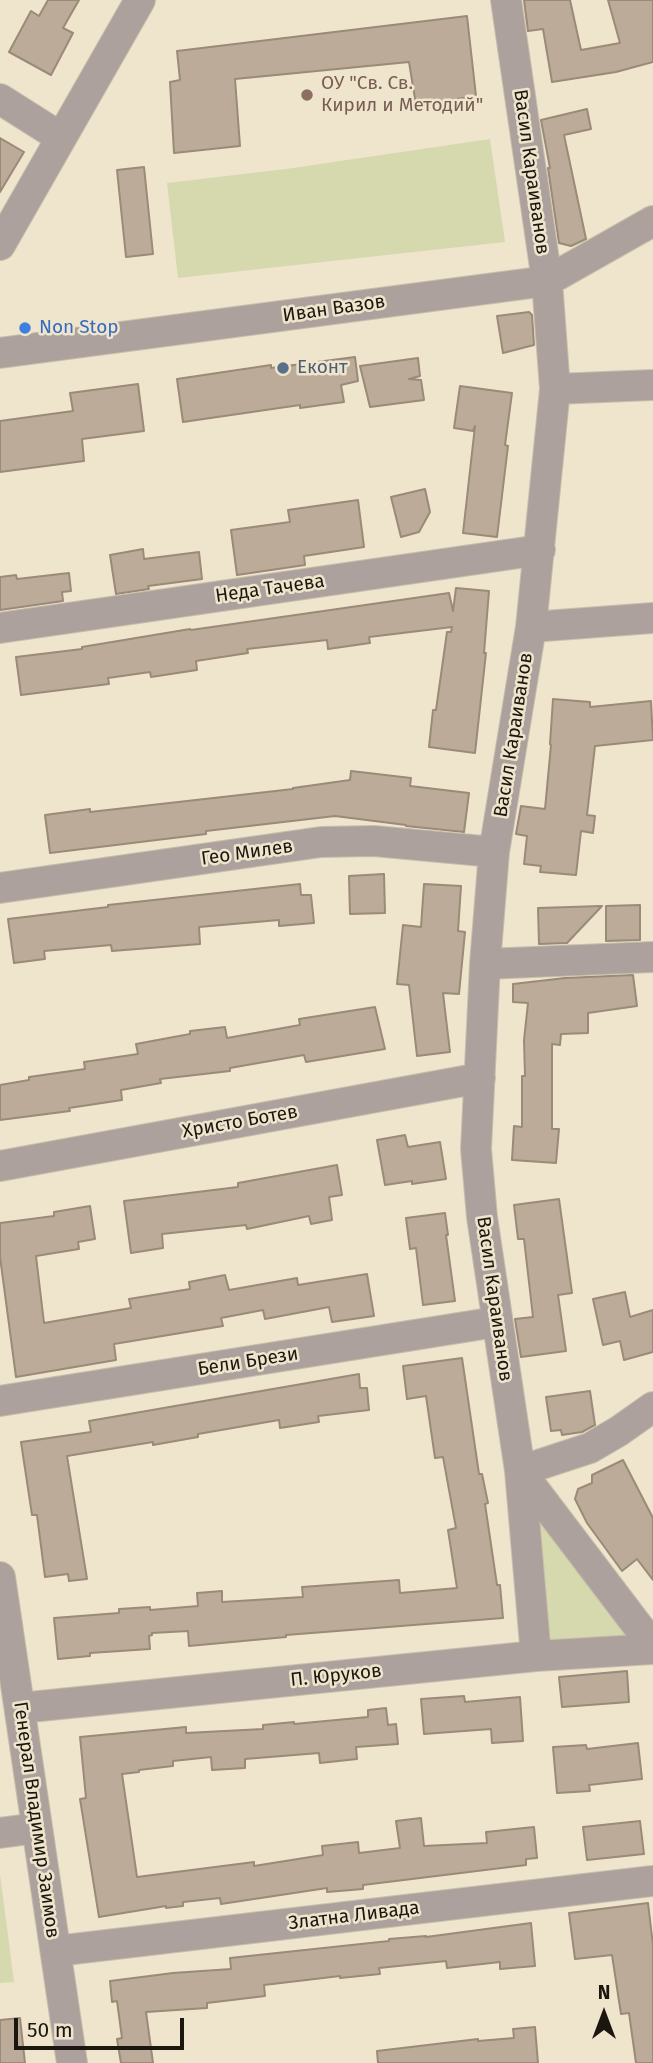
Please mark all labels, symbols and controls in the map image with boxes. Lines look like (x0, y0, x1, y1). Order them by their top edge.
place label: ОУ "Св. Св. Кирил и Методий" (321, 73, 483, 117)
marker: ОУ "Св. Св. Кирил и Методий" (299, 87, 315, 103)
street label: Васил Караиванов (508, 88, 554, 256)
street label: Иван Вазов (281, 291, 387, 327)
place label: Non Stop (39, 317, 119, 339)
marker: Non Stop (17, 320, 33, 336)
place label: Еконт (297, 357, 348, 379)
marker: Еконт (275, 360, 291, 376)
street label: Неда Тачева (214, 570, 326, 608)
street label: Васил Караиванов (490, 651, 538, 819)
street label: Гео Милев (200, 835, 294, 871)
street label: Христо Ботев (180, 1101, 300, 1143)
street label: Васил Караиванов (471, 1215, 517, 1383)
street label: Бели Брези (196, 1343, 300, 1381)
street label: П. Юруков (289, 1660, 383, 1692)
street label: Генерал Владимир Заимов (8, 1700, 64, 1940)
street label: Златна Ливада (287, 1897, 421, 1935)
north arrow (569, 1979, 639, 2049)
text: N (598, 1981, 610, 2004)
scale bar (18, 2004, 187, 2048)
text: 50 m (27, 2017, 73, 2043)

